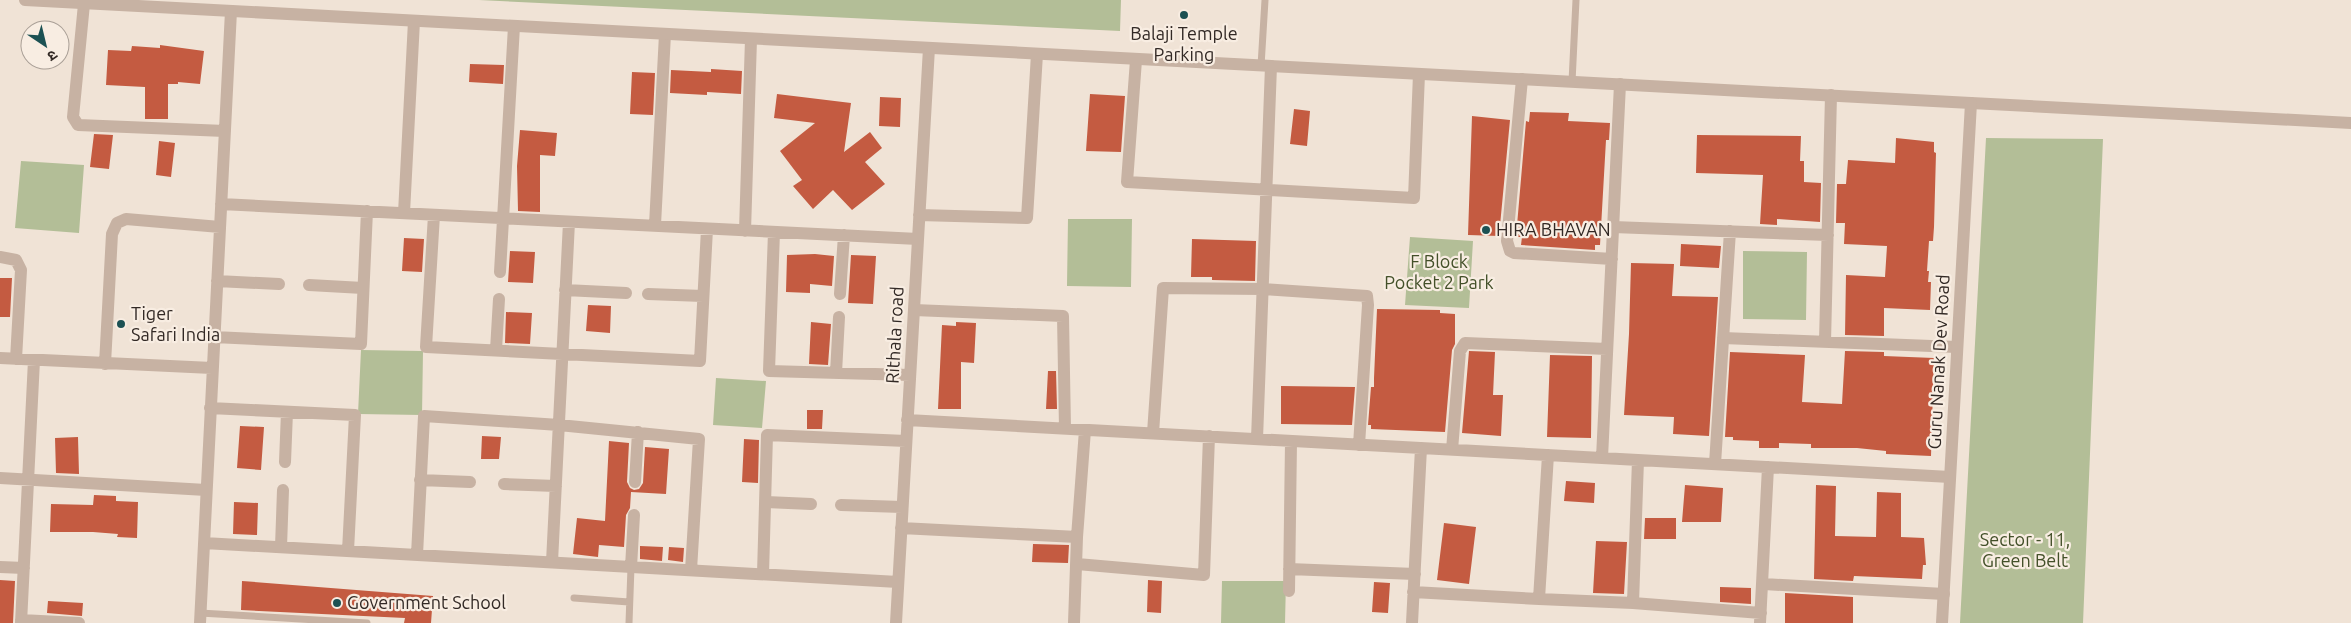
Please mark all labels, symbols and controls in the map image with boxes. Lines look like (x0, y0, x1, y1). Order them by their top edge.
marker: Balaji Temple Parking (1178, 9, 1190, 21)
north arrow (20, 20, 70, 70)
place label: Balaji Temple Parking (1130, 23, 1238, 64)
text: उ (44, 47, 60, 65)
place label: HIRA BHAVAN (1496, 219, 1611, 239)
marker: HIRA BHAVAN (1480, 224, 1492, 236)
park label: F Block Pocket 2 Park (1384, 251, 1494, 292)
street label: Guru Nanak Dev Road (1923, 274, 1953, 450)
street label: Rithala road (881, 286, 907, 384)
place label: Tiger Safari India (131, 303, 220, 344)
marker: Tiger Safari India (115, 318, 127, 330)
park label: Sector - 11, Green Belt (1980, 529, 2070, 570)
place label: Government School (347, 592, 506, 612)
marker: Government School (331, 597, 343, 609)

